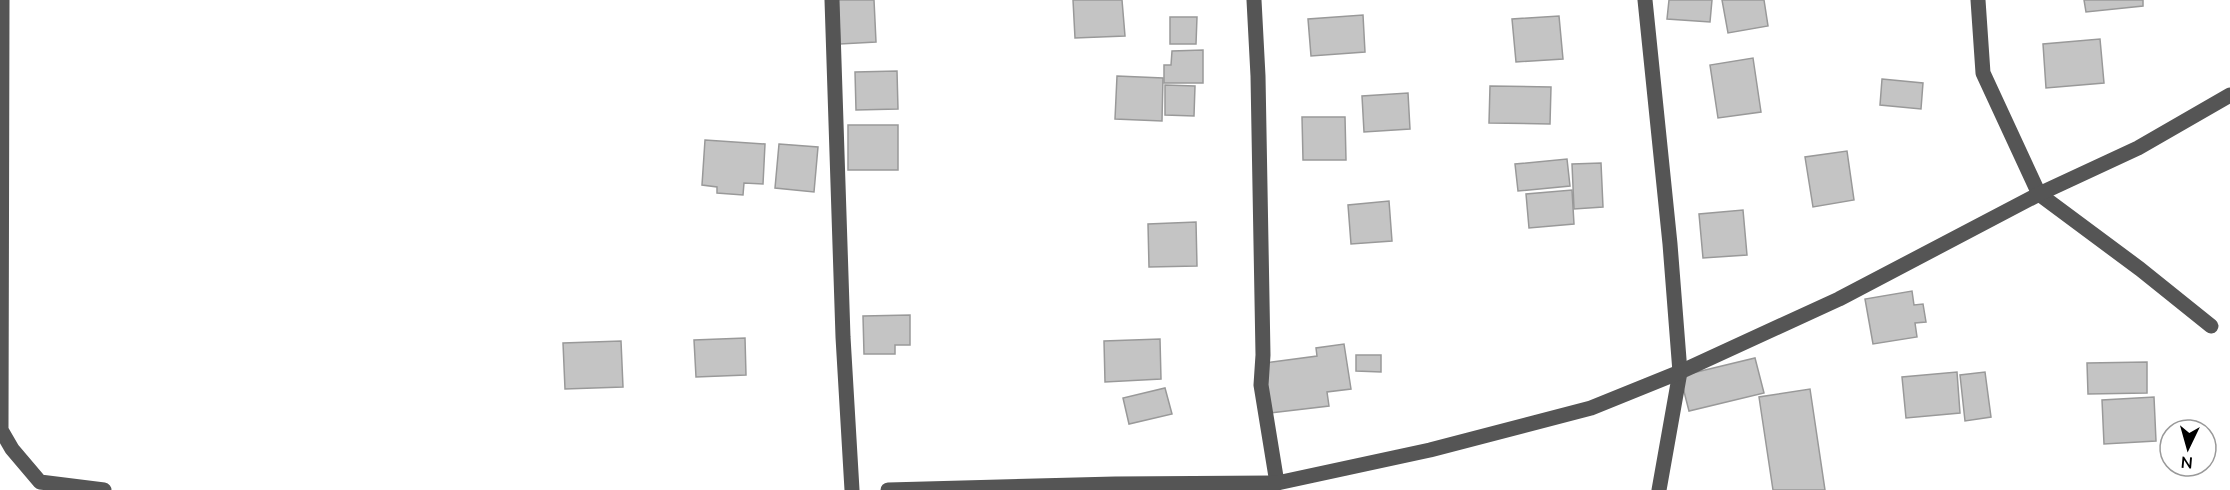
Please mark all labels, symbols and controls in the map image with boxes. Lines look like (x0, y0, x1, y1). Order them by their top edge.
north arrow (2158, 418, 2218, 478)
text: N (2180, 450, 2194, 473)

